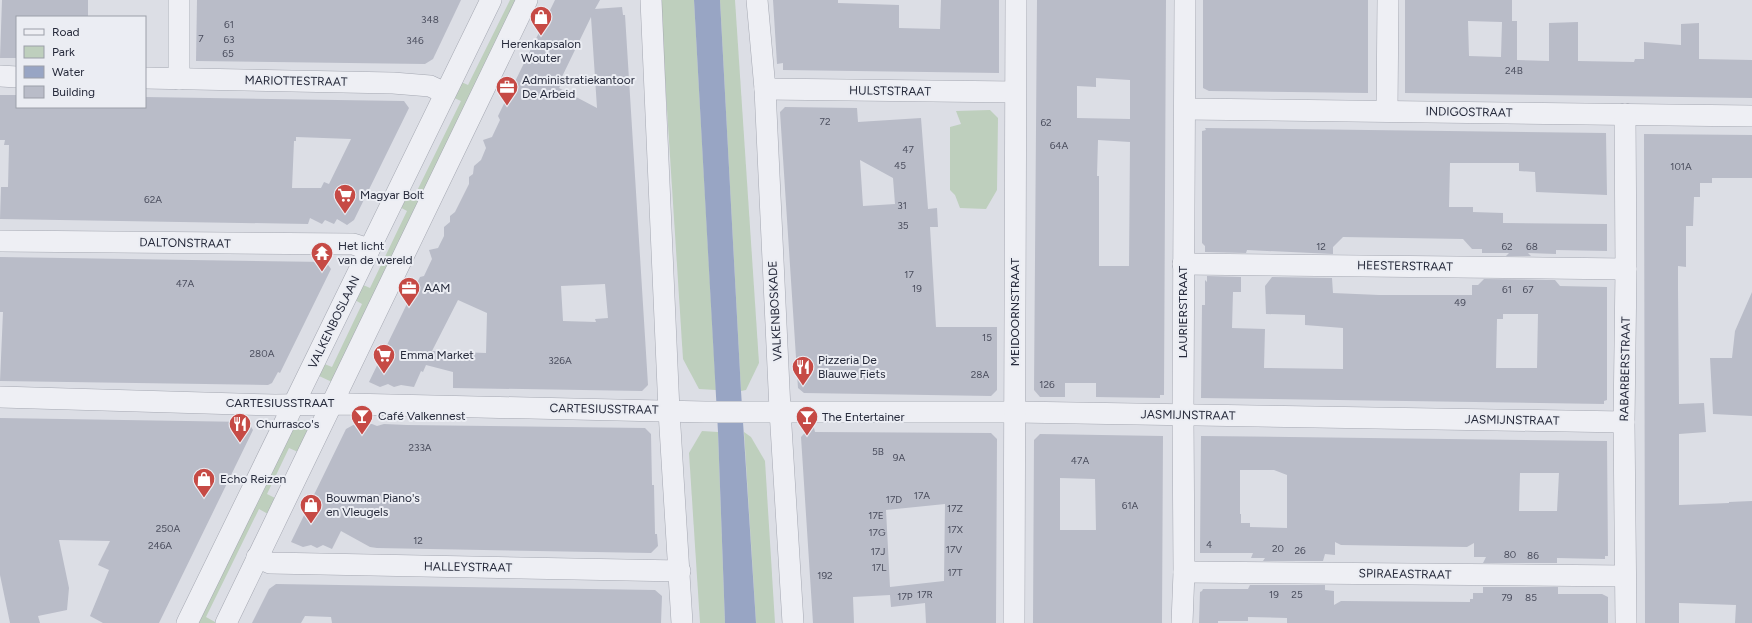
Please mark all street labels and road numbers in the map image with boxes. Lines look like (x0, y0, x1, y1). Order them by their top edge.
street label: MARIOTTESTRAAT (244, 73, 348, 89)
street label: HULSTSTRAAT (849, 83, 931, 99)
street label: INDIGOSTRAAT (1426, 104, 1513, 120)
street label: DALTONSTRAAT (139, 235, 231, 251)
street label: MEIDOORNSTRAAT (1008, 257, 1022, 366)
street label: HEESTERSTRAAT (1357, 258, 1454, 274)
street label: VALKENBOSKADE (765, 260, 785, 362)
street label: LAURIERSTRAAT (1176, 265, 1190, 358)
street label: VALKENBOSLAAN (305, 273, 363, 371)
street label: RABARBERSTRAAT (1617, 316, 1633, 422)
street label: CARTESIUSSTRAAT (226, 396, 335, 410)
street label: CARTESIUSSTRAAT (550, 401, 659, 417)
street label: JASMIJNSTRAAT (1140, 407, 1236, 423)
street label: JASMIJNSTRAAT (1464, 412, 1560, 428)
street label: HALLEYSTRAAT (424, 559, 513, 575)
street label: SPIRAEASTRAAT (1359, 566, 1452, 582)

